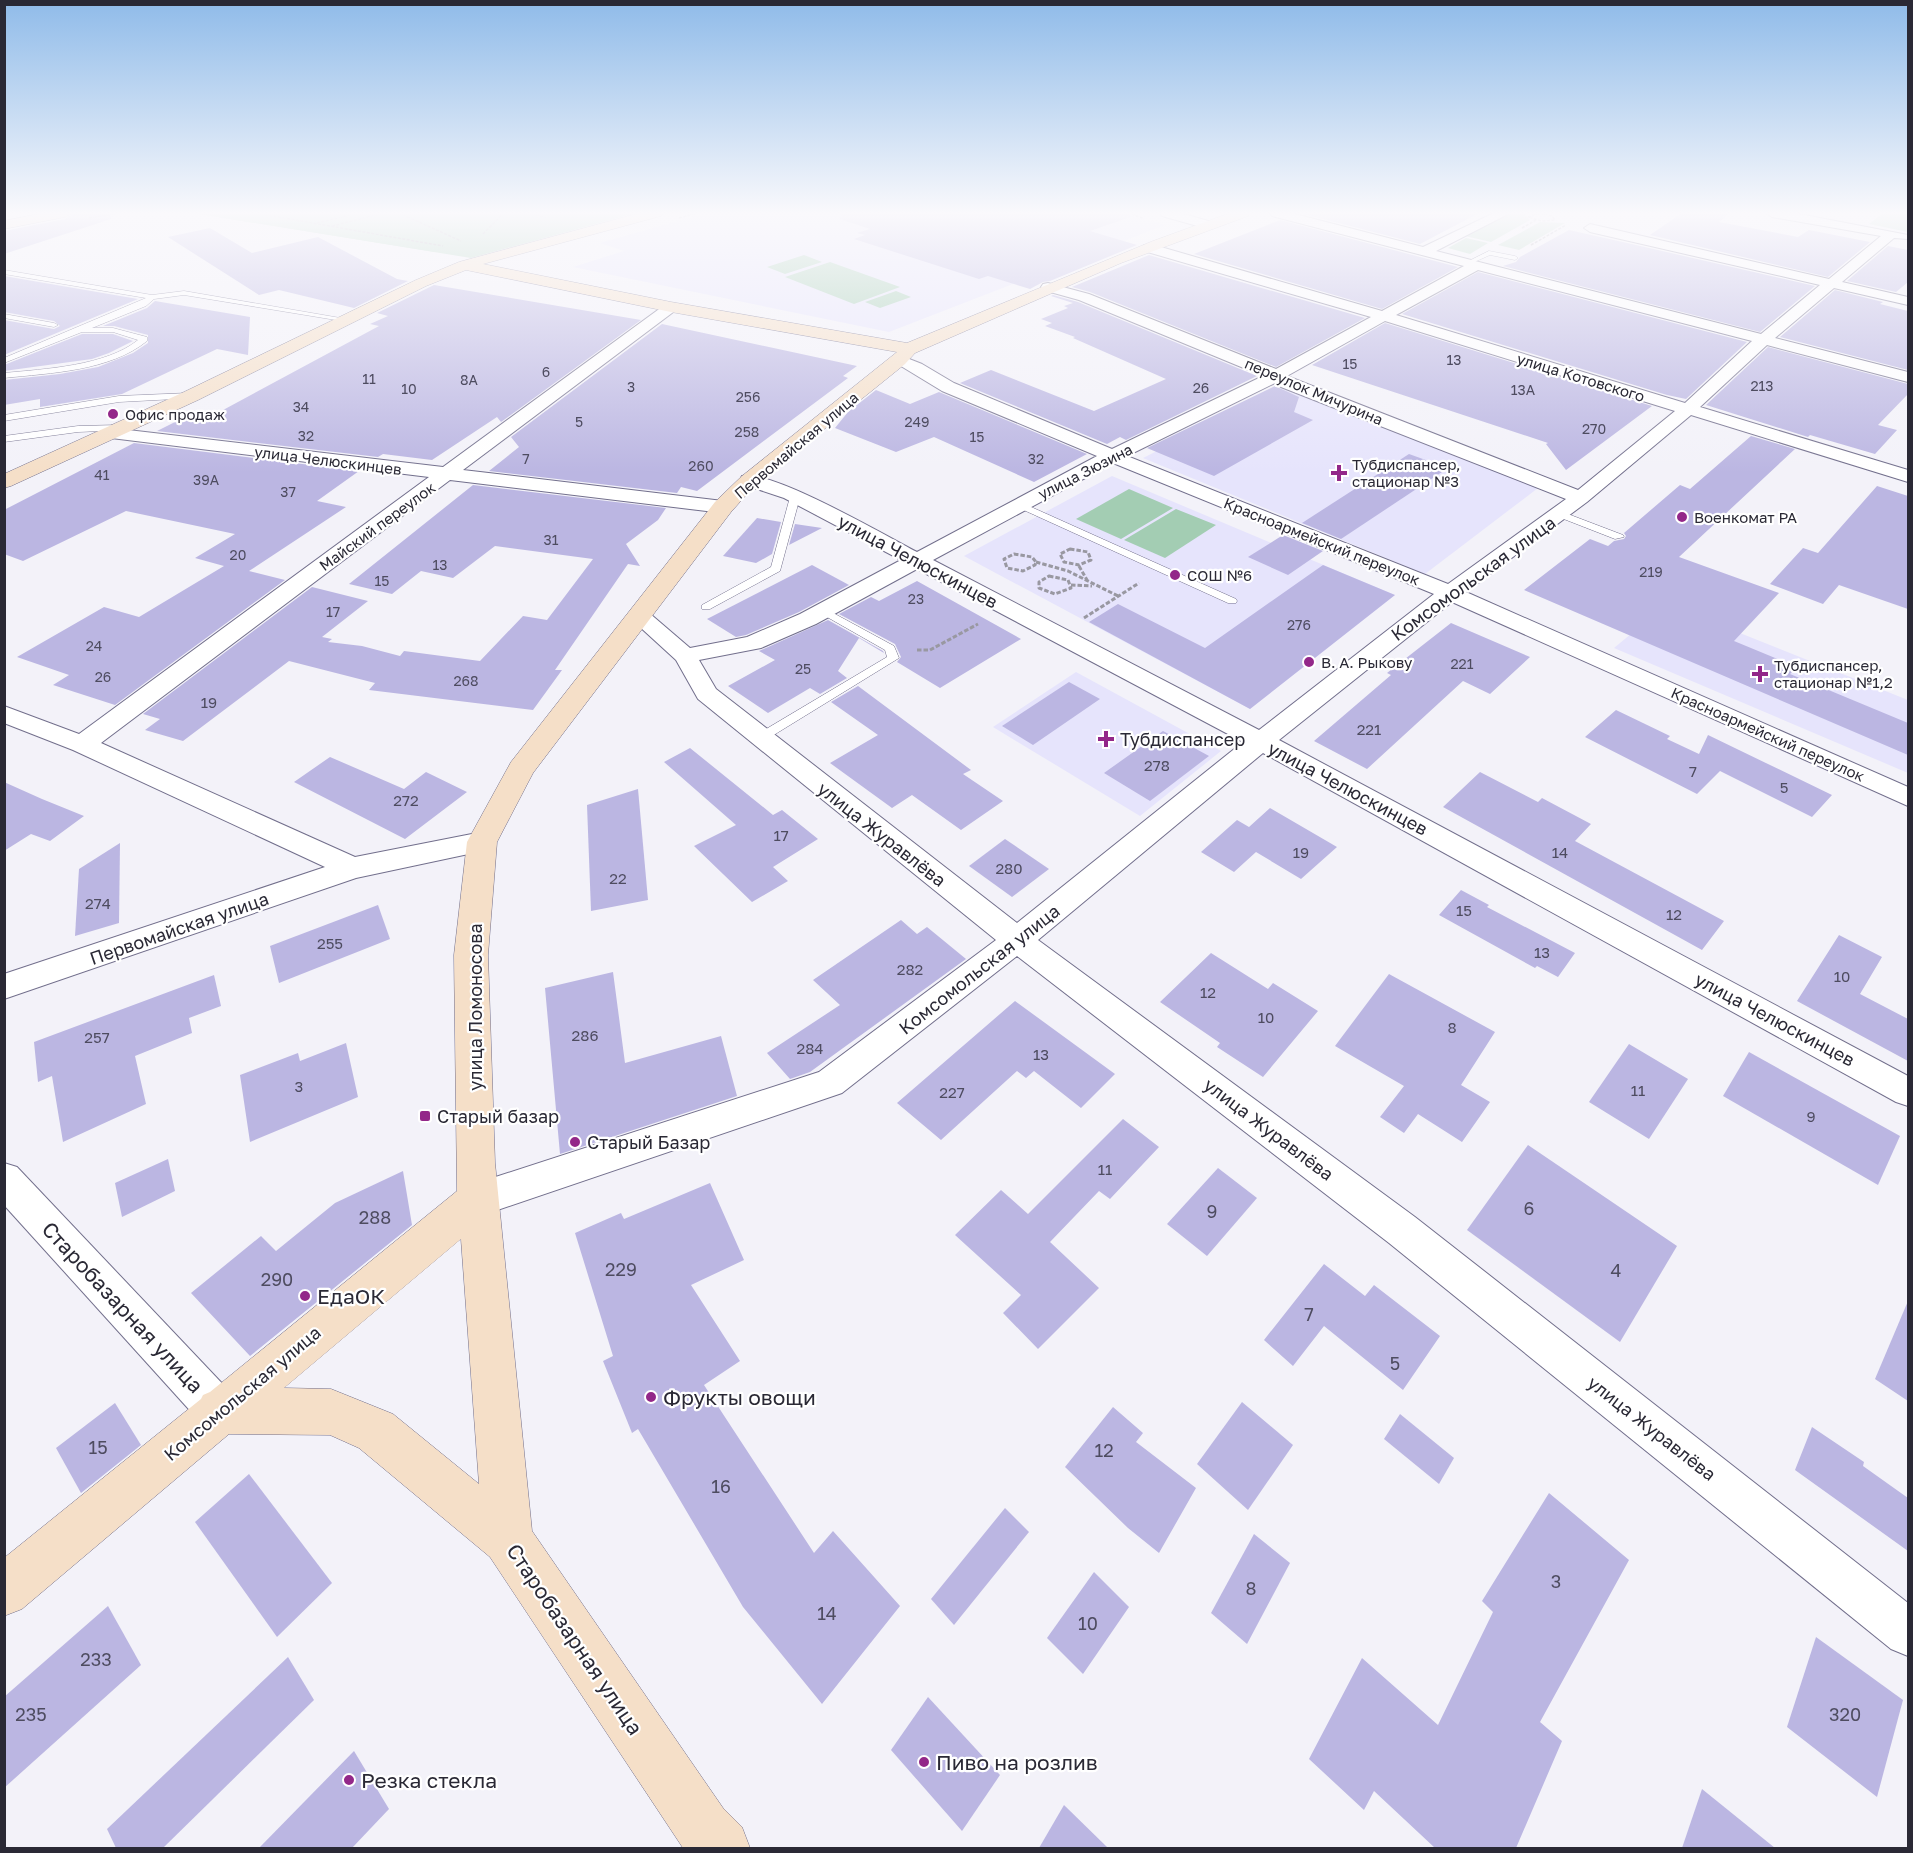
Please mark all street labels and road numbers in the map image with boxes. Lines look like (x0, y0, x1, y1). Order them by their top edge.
street label: улица Котовского (1515, 349, 1647, 405)
street label: переулок Мичурина (1242, 354, 1386, 428)
street label: Первомайская улица (730, 388, 862, 502)
street label: улица Зюзина (1035, 439, 1135, 503)
street label: улица Челюскинцев (253, 442, 403, 478)
street label: Майский переулок (315, 478, 439, 574)
street label: Красноармейский переулок (1221, 493, 1423, 589)
street label: улица Челюскинцев (834, 510, 1002, 612)
street label: Комсомольская улица (1386, 511, 1560, 645)
street label: Красноармейский переулок (1669, 683, 1868, 785)
street label: улица Челюскинцев (1264, 737, 1432, 839)
street label: улица Журавлёва (814, 777, 950, 891)
street label: Первомайская улица (87, 887, 271, 969)
street label: Комсомольская улица (894, 899, 1064, 1039)
street label: улица Ломоносова (464, 923, 486, 1091)
street label: улица Челюскинцев (1691, 968, 1859, 1070)
street label: улица Журавлёва (1200, 1073, 1338, 1185)
street label: Старобазарная улица (37, 1216, 209, 1398)
street label: Комсомольская улица (159, 1321, 325, 1465)
street label: улица Журавлёва (1584, 1371, 1720, 1485)
street label: Старобазарная улица (501, 1538, 649, 1740)

